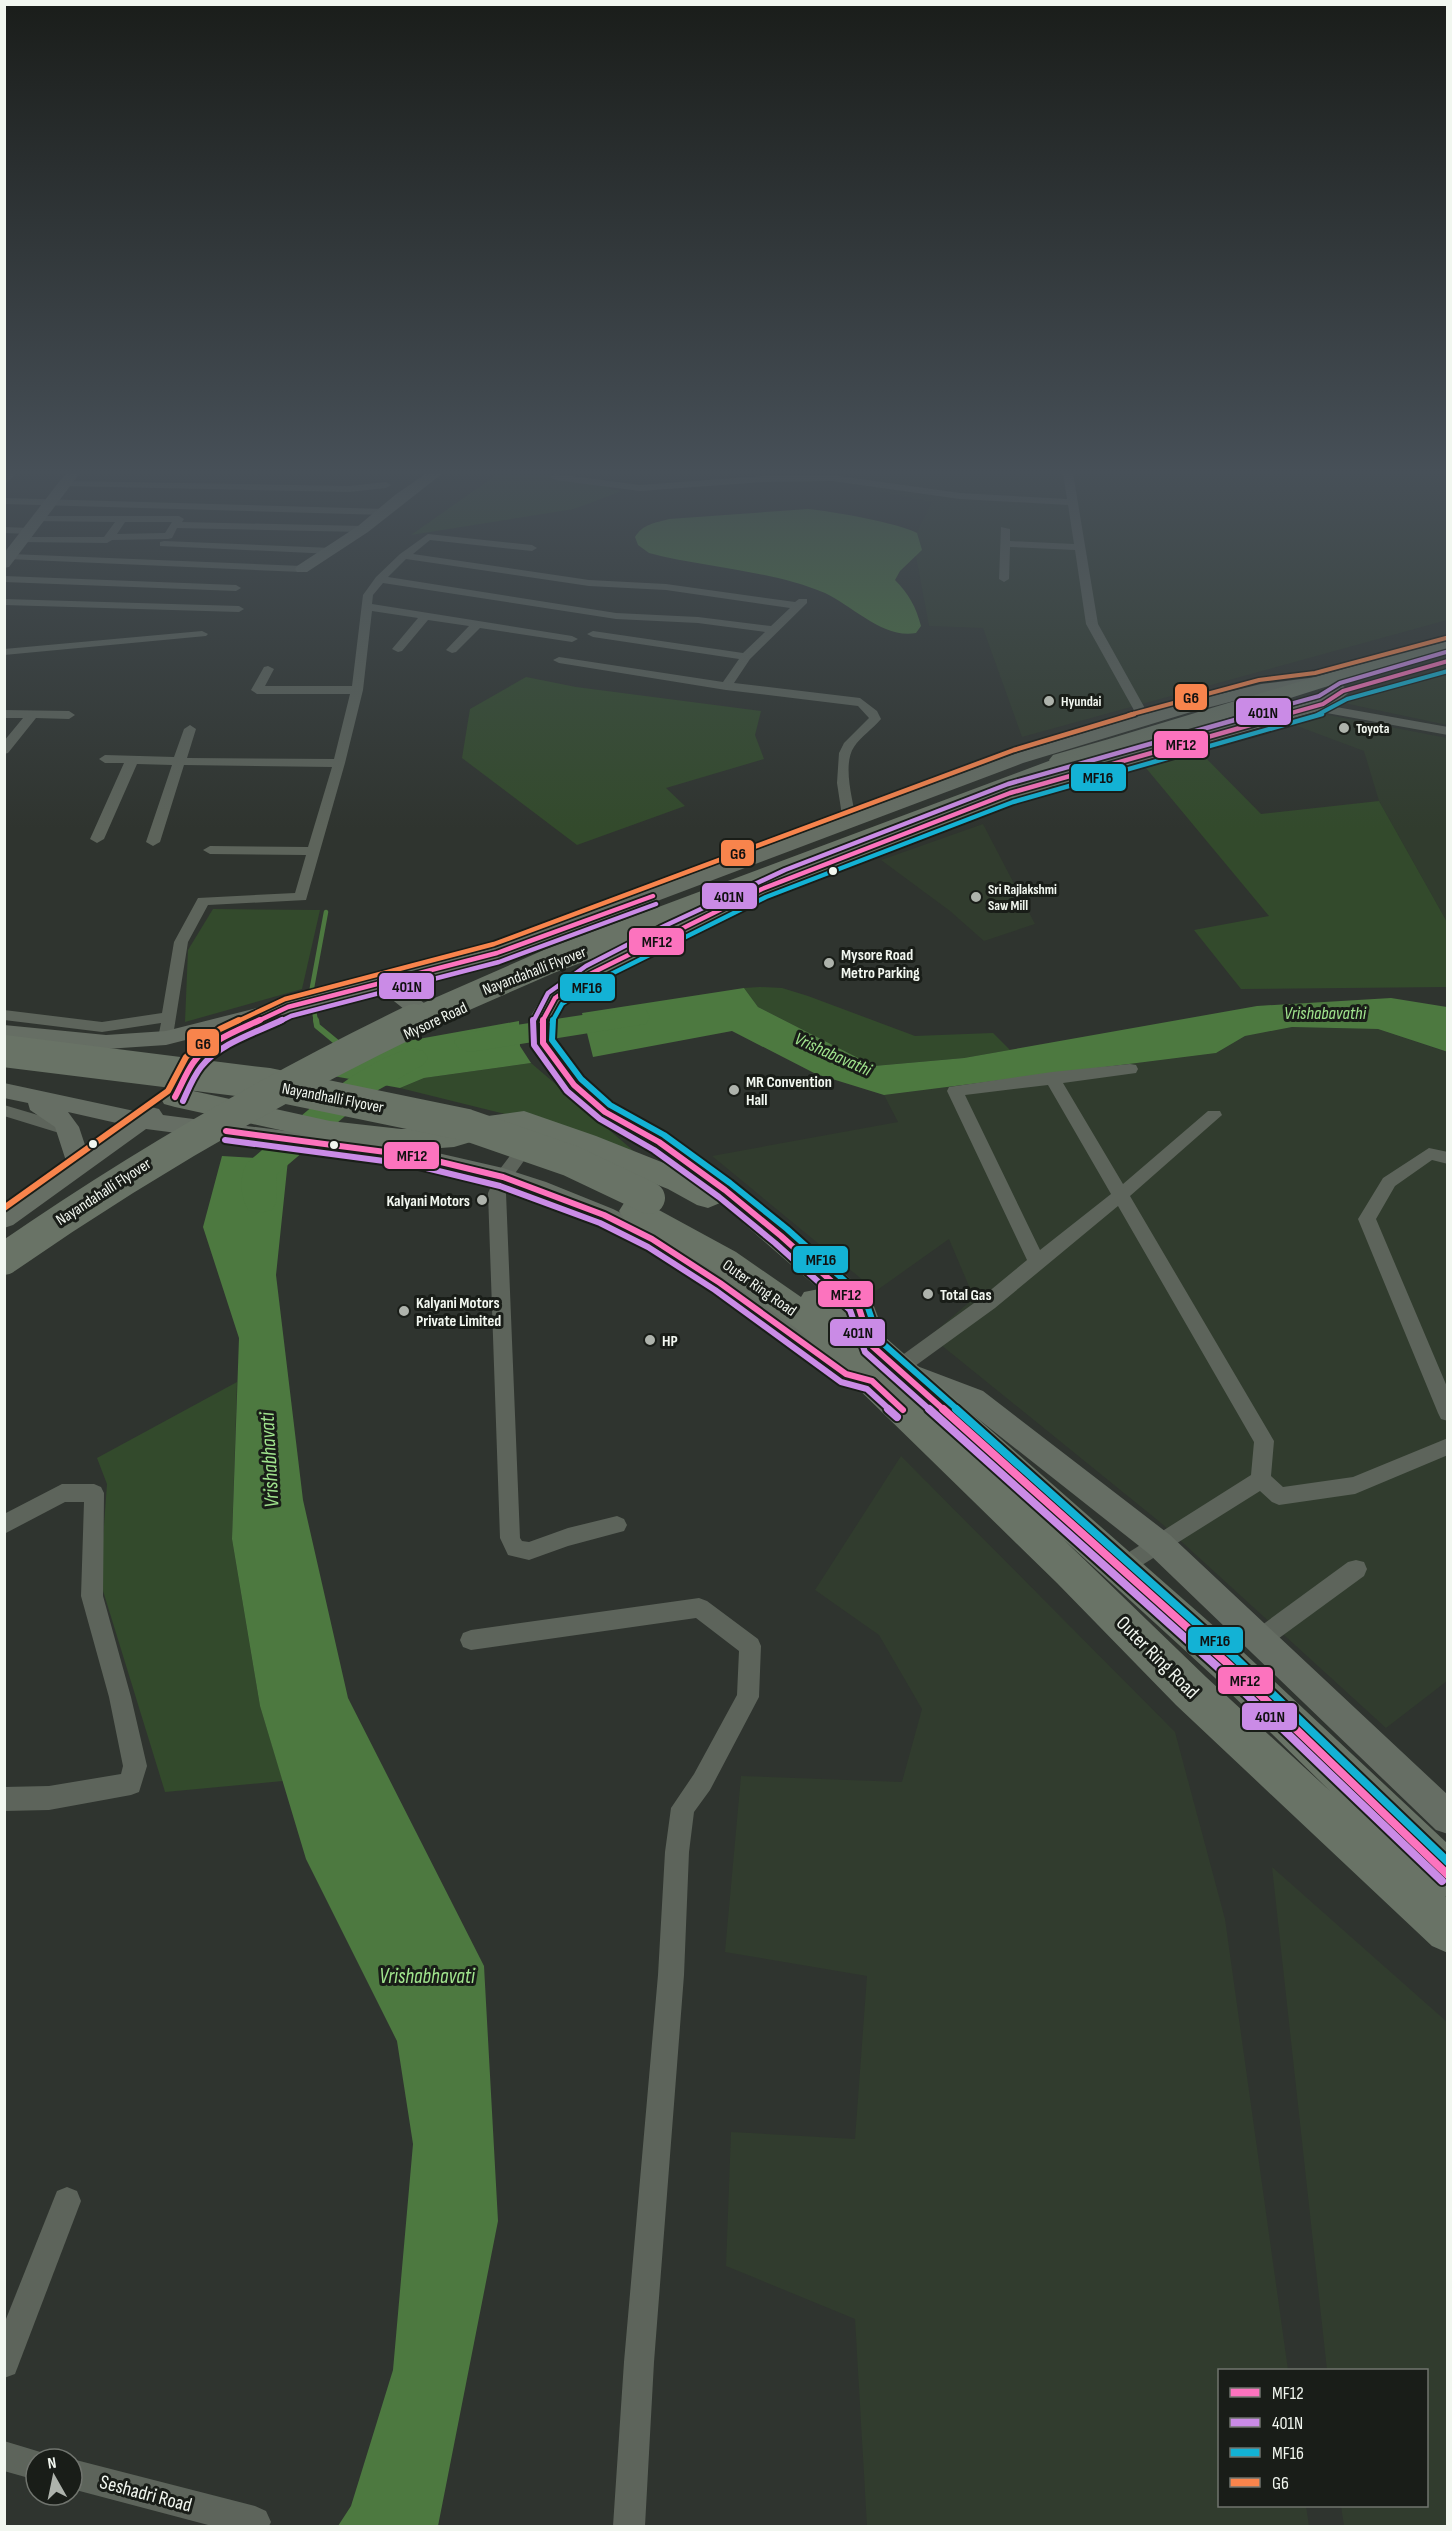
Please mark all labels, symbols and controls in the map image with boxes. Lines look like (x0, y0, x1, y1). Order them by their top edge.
line badge: G6 (1174, 683, 1208, 711)
text: G6 (1183, 689, 1199, 708)
place label: Hyundai (1061, 693, 1101, 710)
marker: Hyundai (1042, 694, 1056, 708)
line badge: 401N (1235, 697, 1292, 726)
text: 401N (1248, 704, 1278, 723)
place label: Toyota (1356, 720, 1390, 737)
marker: Toyota (1337, 721, 1351, 735)
line badge: MF12 (1153, 730, 1209, 759)
text: MF12 (1166, 736, 1196, 755)
line badge: MF16 (1070, 763, 1127, 792)
text: MF16 (1083, 769, 1113, 788)
line badge: G6 (720, 839, 755, 867)
text: G6 (730, 845, 746, 864)
unlabelled marker (827, 865, 839, 877)
place label: Sri Rajlakshmi Saw Mill (988, 881, 1057, 914)
line badge: 401N (701, 882, 758, 910)
text: 401N (714, 888, 744, 907)
marker: Sri Rajlakshmi Saw Mill (969, 890, 983, 904)
line badge: MF12 (628, 927, 685, 956)
text: MF12 (642, 933, 672, 952)
street label: Nayandahalli Flyover (480, 943, 589, 1000)
place label: Mysore Road Metro Parking (841, 946, 920, 983)
marker: Mysore Road Metro Parking (822, 956, 836, 970)
line badge: 401N (378, 972, 435, 1000)
line badge: MF16 (559, 973, 616, 1002)
text: 401N (392, 978, 422, 997)
text: MF16 (572, 979, 602, 998)
street label: Mysore Road (401, 998, 470, 1044)
water label: Vrishabavathi (1284, 1003, 1367, 1024)
line badge: G6 (186, 1028, 220, 1057)
water label: Vrishabavathi (791, 1028, 875, 1081)
text: G6 (195, 1035, 211, 1054)
place label: MR Convention Hall (746, 1073, 832, 1110)
street label: Nayandhalli Flyover (280, 1079, 386, 1118)
marker: MR Convention Hall (727, 1083, 741, 1097)
unlabelled marker (87, 1138, 99, 1150)
unlabelled marker (328, 1139, 340, 1151)
line badge: MF12 (383, 1141, 440, 1170)
text: MF12 (397, 1147, 427, 1166)
street label: Nayandahalli Flyover (53, 1154, 155, 1230)
place label: Kalyani Motors (386, 1192, 470, 1211)
marker: Kalyani Motors (475, 1193, 489, 1207)
line badge: MF16 (792, 1245, 849, 1274)
text: MF16 (806, 1251, 836, 1270)
street label: Outer Ring Road (719, 1256, 800, 1321)
line badge: MF12 (817, 1280, 874, 1308)
text: MF12 (831, 1286, 861, 1305)
place label: Total Gas (940, 1286, 992, 1305)
marker: Total Gas (921, 1287, 935, 1301)
place label: Kalyani Motors Private Limited (416, 1294, 501, 1331)
marker: Kalyani Motors Private Limited (397, 1304, 411, 1318)
line badge: 401N (829, 1318, 886, 1347)
text: 401N (843, 1324, 873, 1343)
place label: HP (662, 1332, 678, 1351)
marker: HP (643, 1333, 657, 1347)
water label: Vrishabhavati (254, 1410, 284, 1508)
street label: Outer Ring Road (1111, 1611, 1204, 1704)
line badge: MF16 (1187, 1626, 1244, 1654)
text: MF16 (1200, 1632, 1230, 1651)
line badge: MF12 (1217, 1666, 1274, 1695)
text: MF12 (1230, 1672, 1260, 1691)
line badge: 401N (1241, 1702, 1298, 1731)
text: 401N (1255, 1708, 1285, 1727)
water label: Vrishabhavati (379, 1964, 476, 1989)
legend (1218, 2369, 1428, 2507)
text: MF12 (1272, 2383, 1304, 2404)
text: 401N (1272, 2413, 1303, 2434)
text: MF16 (1272, 2443, 1304, 2464)
north arrow (24, 2447, 84, 2507)
text: N (46, 2454, 58, 2474)
street label: Seshadri Road (97, 2470, 194, 2518)
text: G6 (1272, 2473, 1289, 2494)

